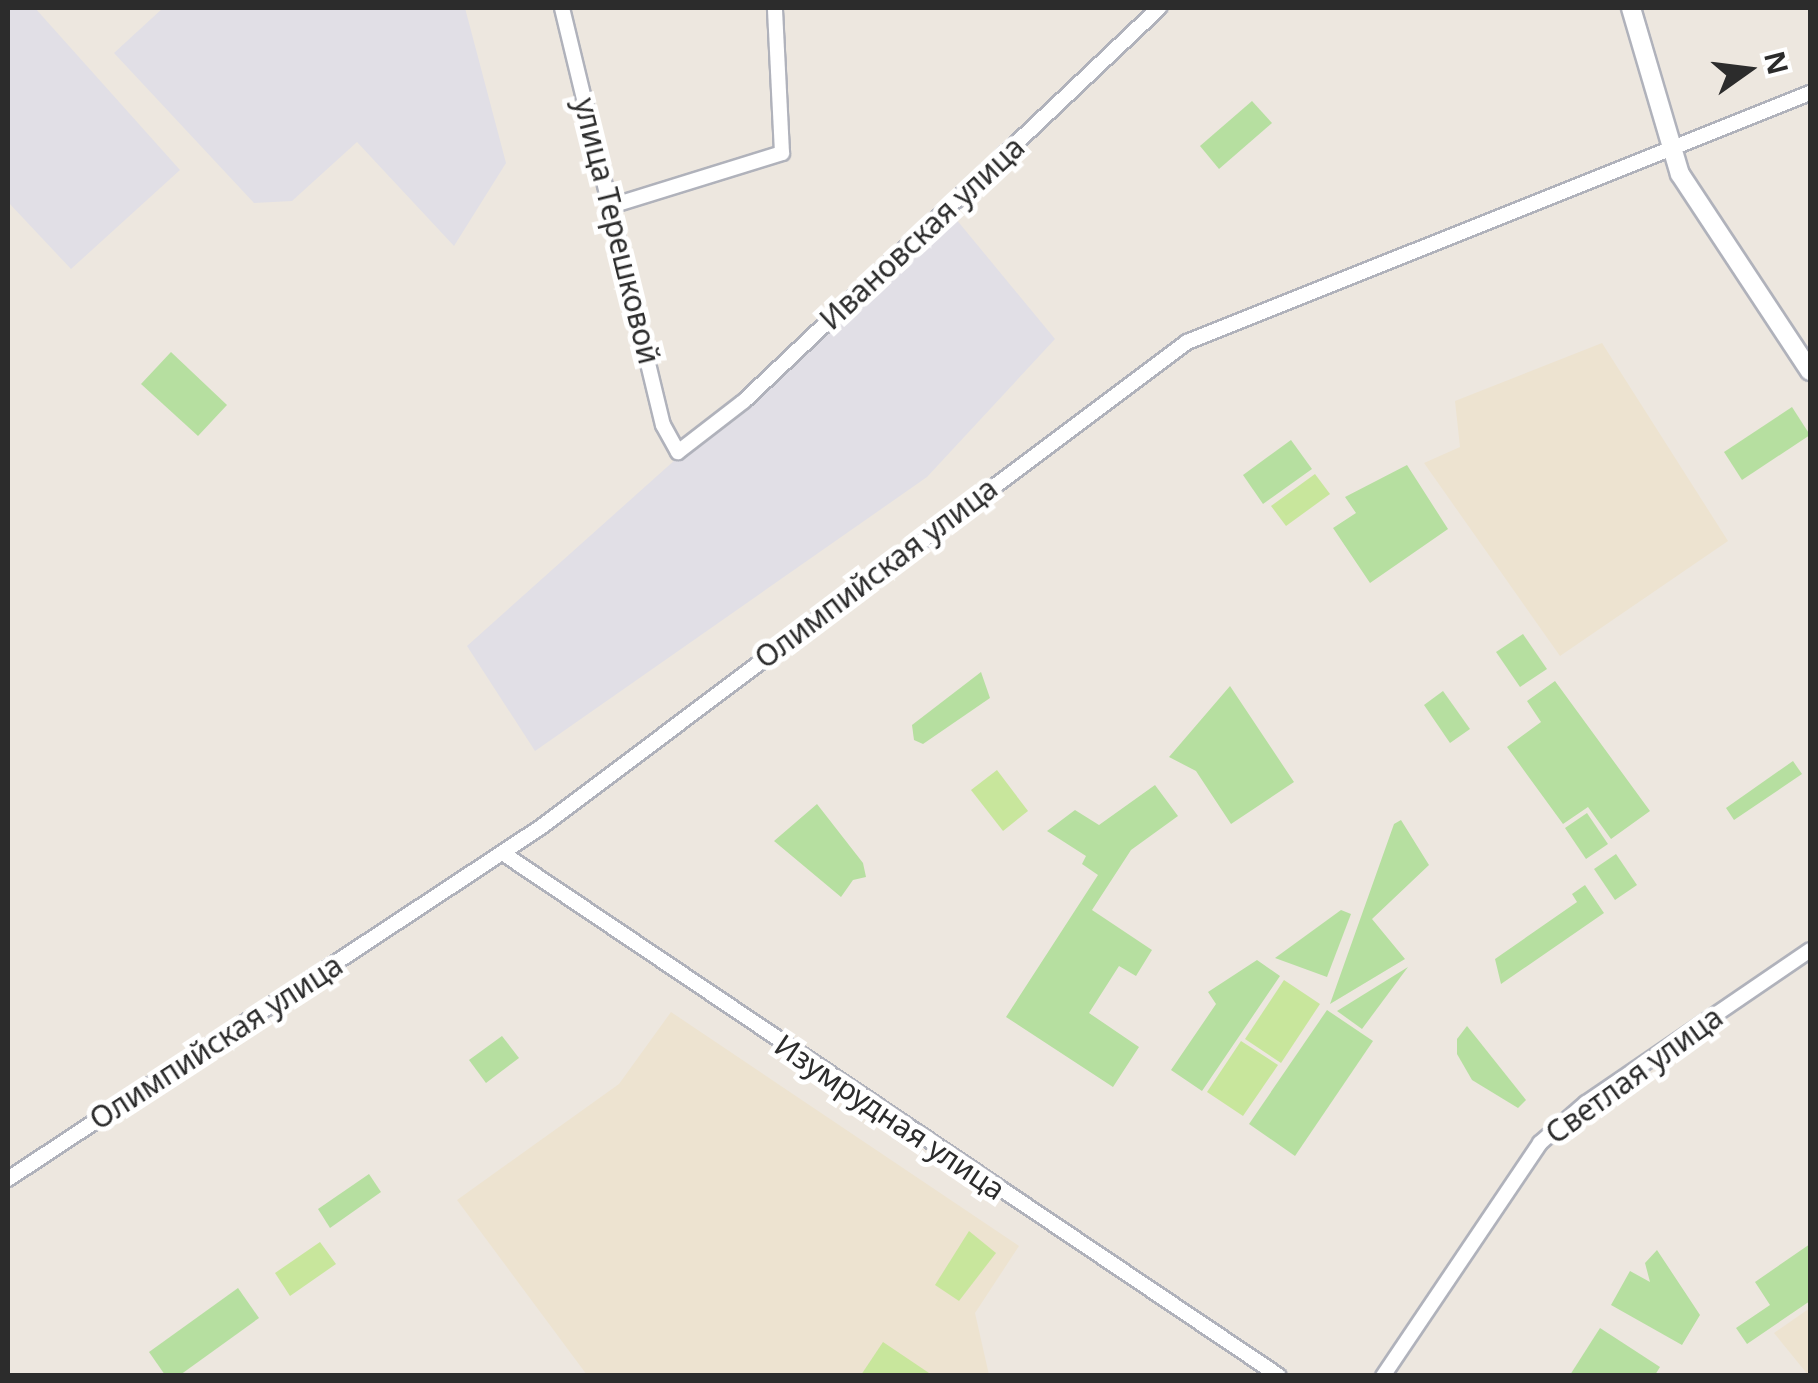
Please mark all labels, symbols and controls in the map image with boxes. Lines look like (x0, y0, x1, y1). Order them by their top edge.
north arrow (1698, 20, 1798, 120)
text: N (1756, 47, 1798, 78)
street label: улица Терешковой (567, 94, 667, 368)
street label: Ивановская улица (812, 129, 1032, 337)
street label: Олимпийская улица (748, 470, 1004, 676)
street label: Олимпийская улица (83, 947, 349, 1137)
street label: Светлая улица (1539, 999, 1729, 1151)
street label: Изумрудная улица (768, 1027, 1012, 1207)

